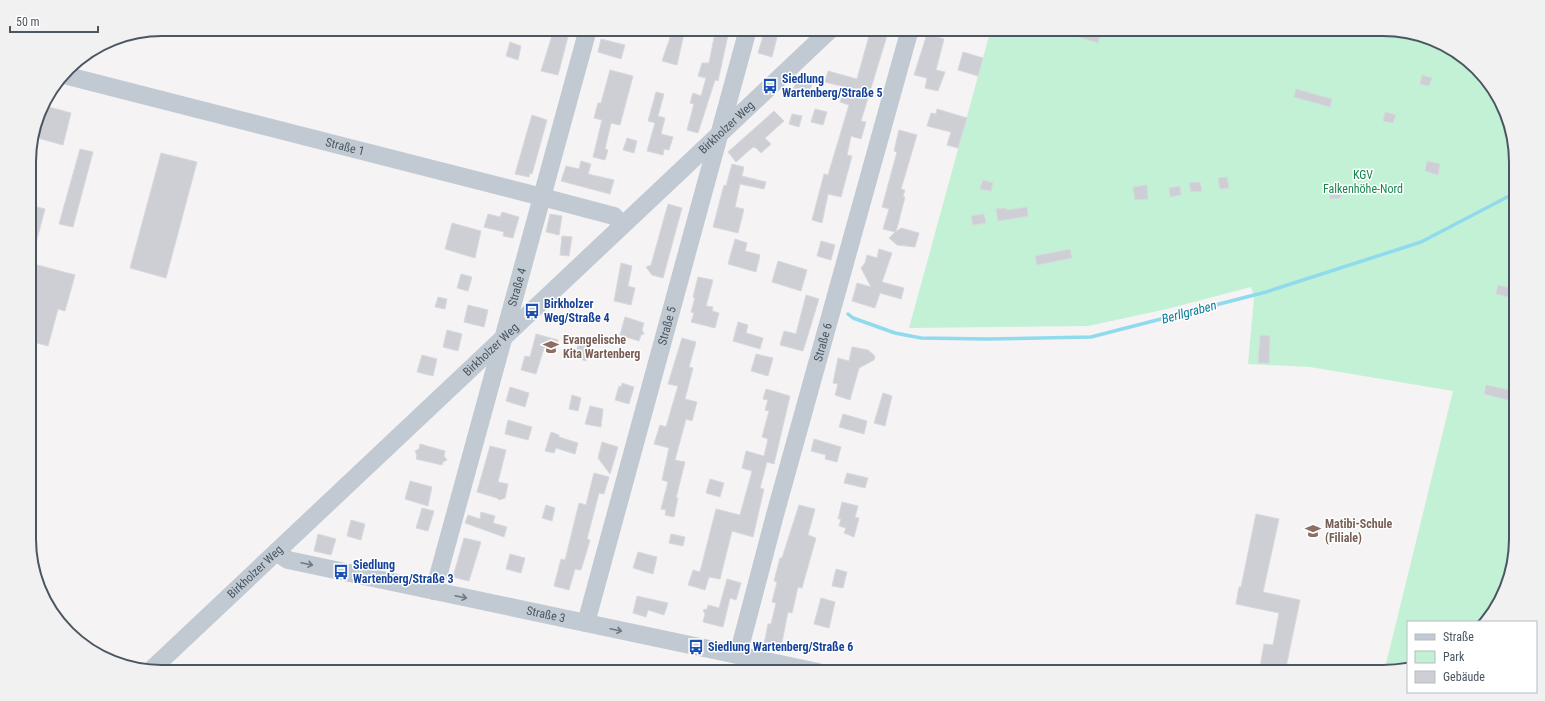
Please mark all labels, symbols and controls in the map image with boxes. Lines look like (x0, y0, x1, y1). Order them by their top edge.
scale bar (10, 8, 98, 34)
text: 50 m (16, 15, 40, 29)
place label: Siedlung Wartenberg/Straße 5 (782, 72, 883, 100)
bus stop icon: Siedlung Wartenberg/Straße 5 (761, 77, 779, 95)
street label: Birkholzer Weg (696, 98, 757, 157)
street label: Straße 1 (324, 135, 366, 158)
park label: KGV Falkenhöhe-Nord (1323, 168, 1403, 196)
street label: Straße 4 (505, 266, 529, 308)
place label: Birkholzer Weg/Straße 4 (544, 297, 609, 325)
water label: Berllgraben (1160, 297, 1218, 327)
bus stop icon: Birkholzer Weg/Straße 4 (523, 302, 541, 320)
street label: Straße 5 (655, 305, 679, 347)
street label: Birkholzer Weg (460, 320, 521, 379)
street label: Straße 6 (811, 321, 835, 363)
place label: Evangelische Kita Wartenberg (563, 333, 640, 361)
school or university icon: Evangelische Kita Wartenberg (542, 338, 560, 356)
place label: Matibi-Schule (Filiale) (1325, 517, 1393, 545)
school or university icon: Matibi-Schule (Filiale) (1304, 522, 1322, 540)
street label: Birkholzer Weg (225, 542, 286, 601)
place label: Siedlung Wartenberg/Straße 3 (353, 558, 454, 586)
one-way arrow (300, 561, 313, 569)
bus stop icon: Siedlung Wartenberg/Straße 3 (332, 563, 350, 581)
one-way arrow (454, 593, 467, 601)
street label: Straße 3 (525, 604, 567, 625)
legend (1407, 621, 1537, 693)
one-way arrow (609, 626, 622, 634)
text: Straße (1443, 630, 1474, 644)
bus stop icon: Siedlung Wartenberg/Straße 6 (687, 638, 705, 656)
place label: Siedlung Wartenberg/Straße 6 (708, 640, 853, 654)
text: Park (1443, 650, 1465, 664)
text: Gebäude (1443, 670, 1485, 684)

